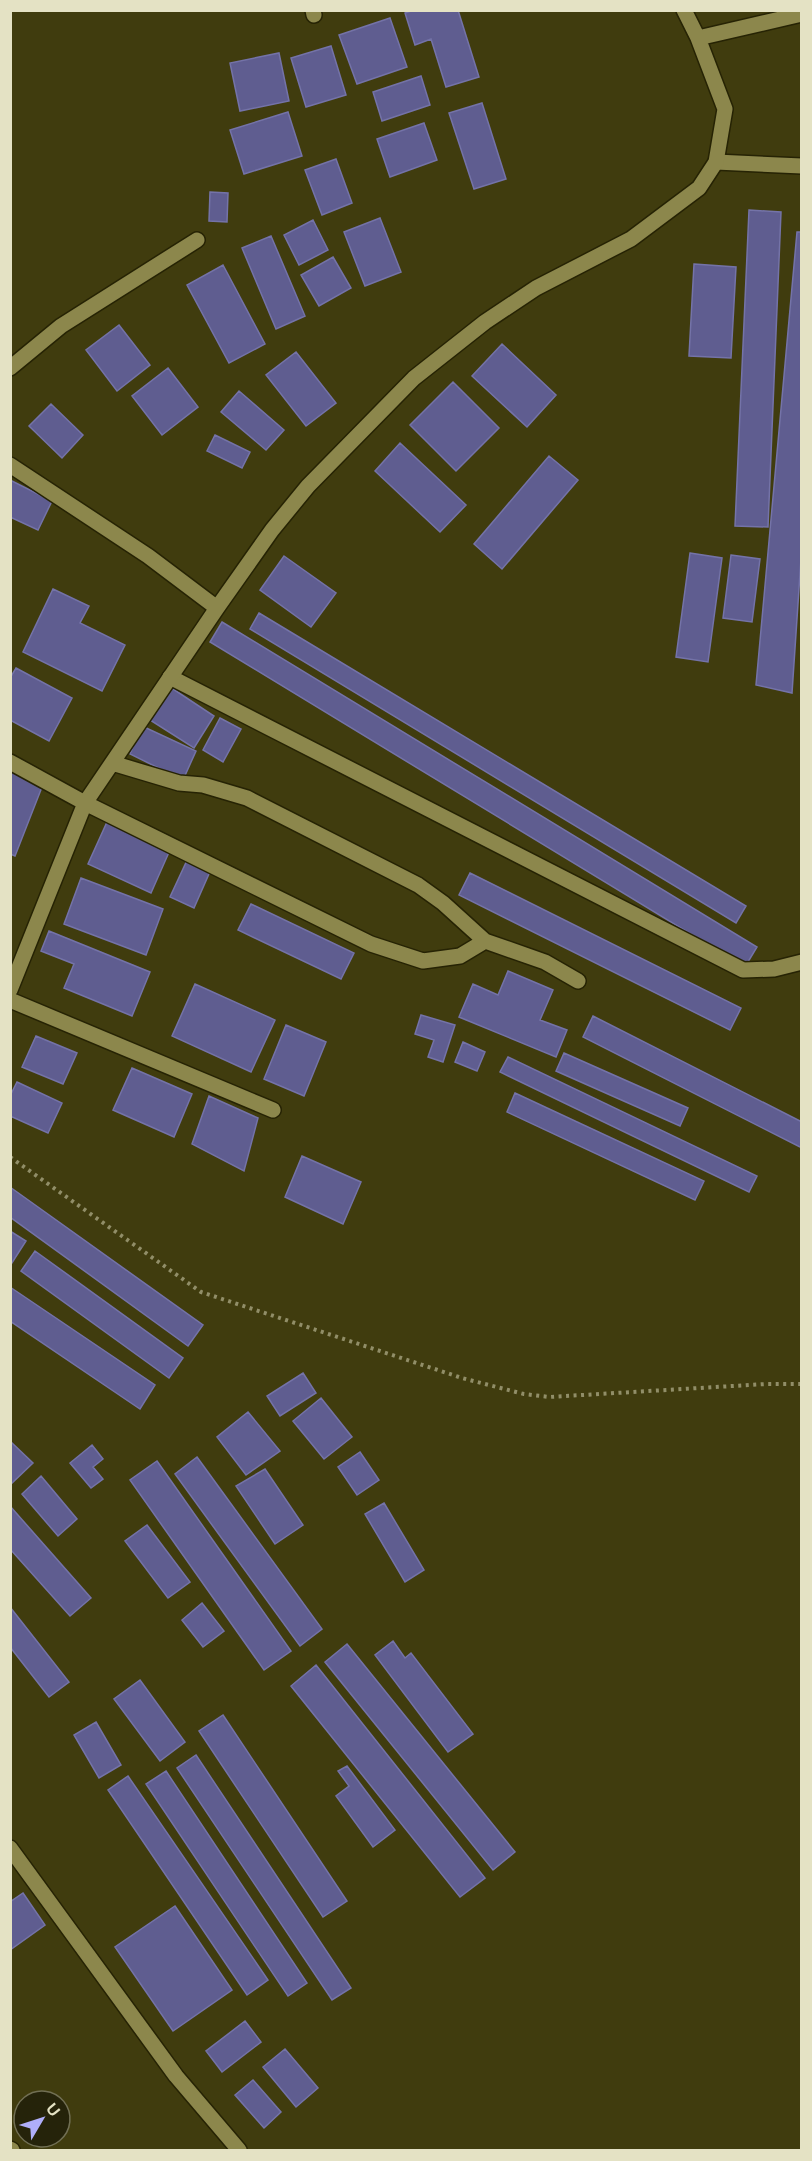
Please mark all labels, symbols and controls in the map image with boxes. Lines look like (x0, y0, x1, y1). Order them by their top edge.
north arrow (12, 2089, 72, 2149)
text: U (43, 2100, 64, 2120)

